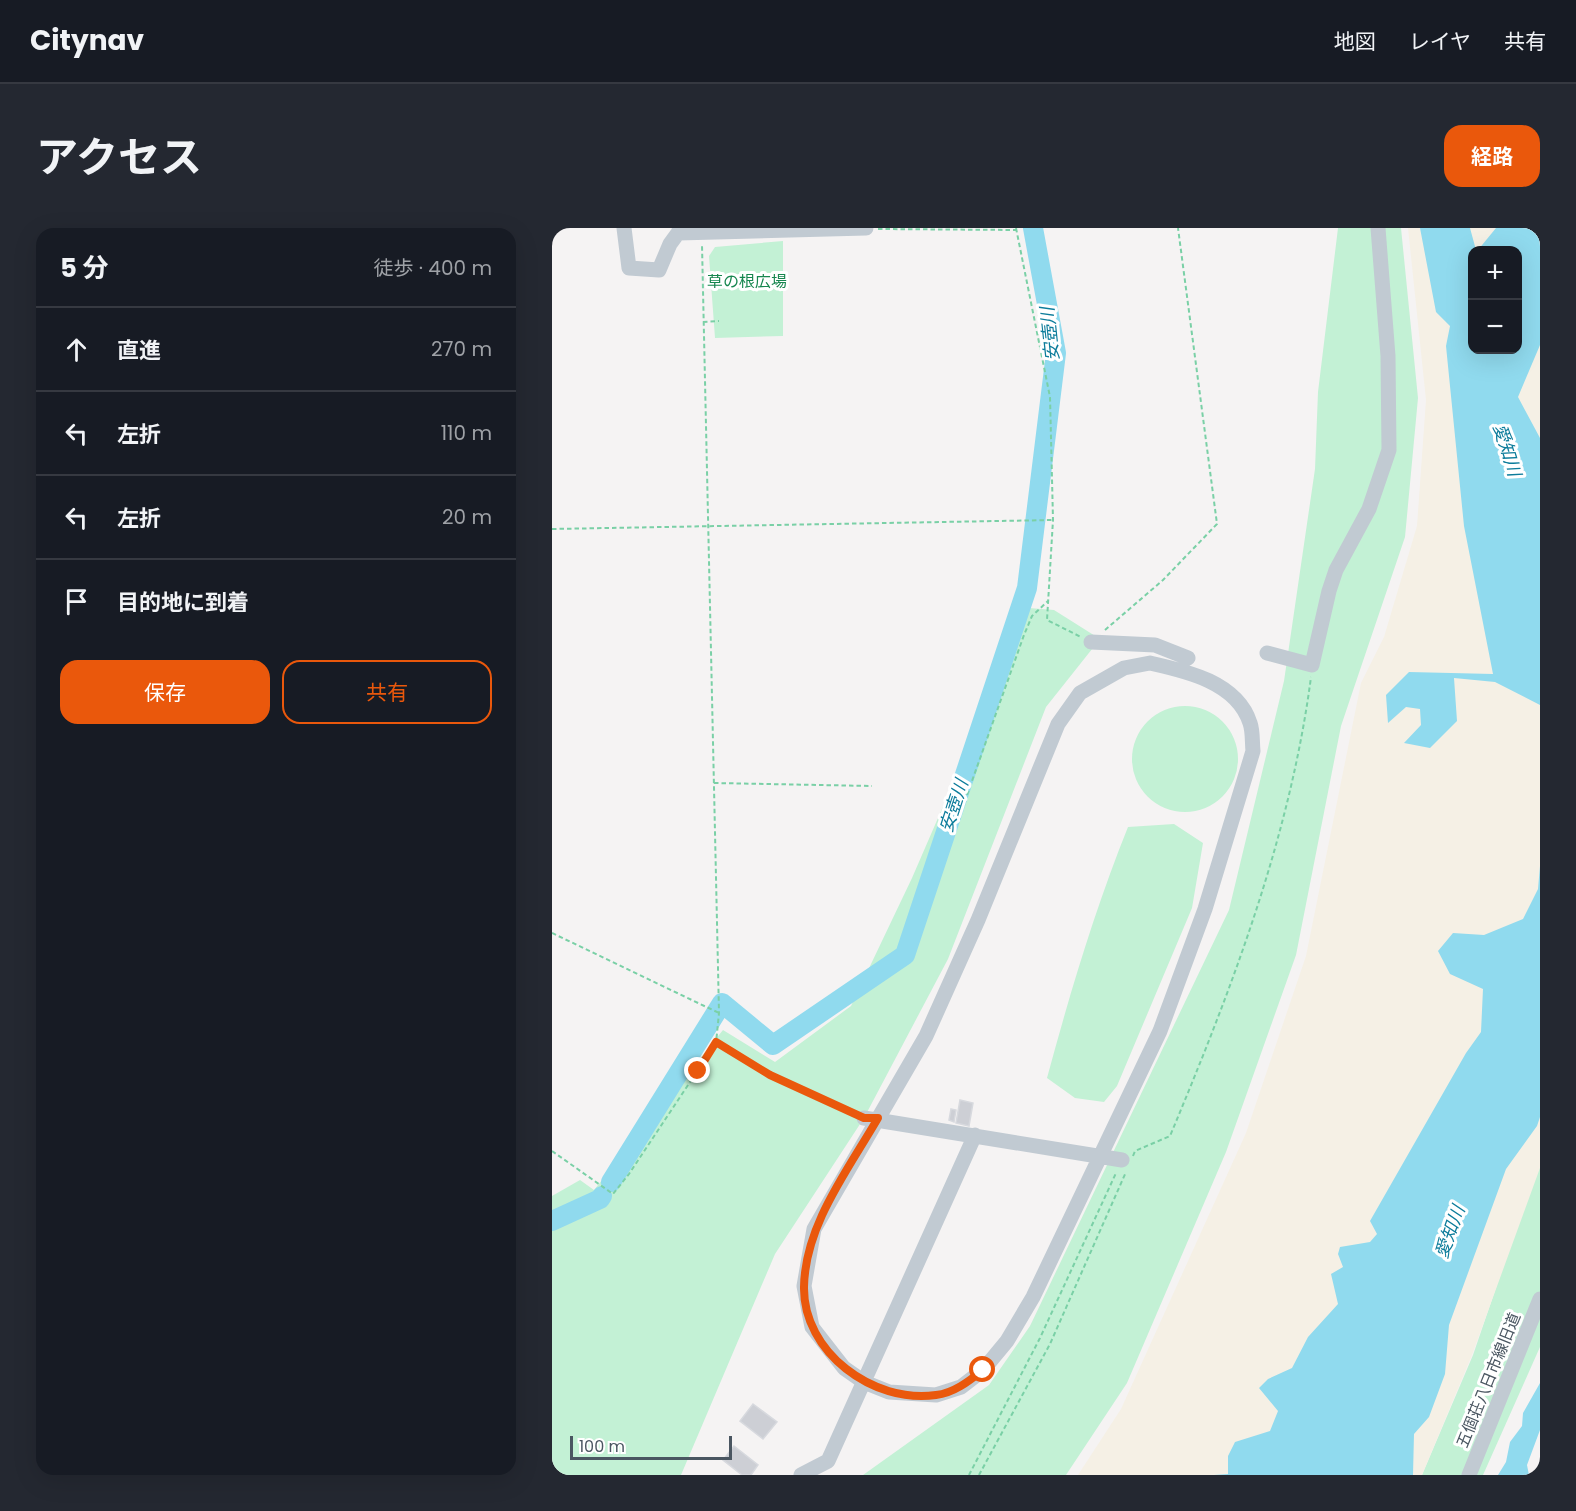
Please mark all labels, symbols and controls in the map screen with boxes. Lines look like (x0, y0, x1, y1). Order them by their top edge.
text: Citynav (30, 21, 144, 60)
text: 地図 (1334, 27, 1376, 56)
text: レイヤ (1409, 27, 1471, 56)
text: 共有 (1504, 27, 1546, 56)
button: 経路 (1444, 125, 1540, 187)
text: アクセス (36, 128, 202, 187)
map controls (1468, 246, 1522, 354)
button: + (1468, 246, 1522, 300)
text: 5 分 (60, 250, 108, 286)
text: 徒歩 · 400 m (373, 254, 492, 282)
park label: 草の根広場 (707, 270, 787, 293)
button: − (1468, 300, 1522, 354)
water label: 安壺川 (1034, 304, 1065, 362)
icon: ahead (60, 333, 93, 366)
text: 直進 (117, 335, 161, 366)
text: 270 m (431, 335, 492, 363)
icon: left (60, 417, 93, 450)
text: 左折 (117, 419, 161, 450)
text: 110 m (441, 419, 492, 447)
water label: 愛知川 (1488, 420, 1528, 481)
icon: left (60, 501, 93, 534)
text: 左折 (117, 503, 161, 534)
text: 20 m (442, 503, 492, 531)
icon: arrive (60, 585, 93, 618)
text: 目的地に到着 (117, 587, 249, 618)
button: 保存 (60, 660, 270, 724)
button: 共有 (282, 660, 492, 724)
water label: 安壺川 (933, 774, 974, 835)
route end (684, 1057, 710, 1083)
water label: 愛知川 (1429, 1200, 1471, 1261)
street label: 五個荘八日市線旧道 (1451, 1309, 1526, 1451)
route start (969, 1356, 995, 1382)
scale bar (570, 1433, 732, 1460)
text: 100 m (579, 1435, 625, 1458)

